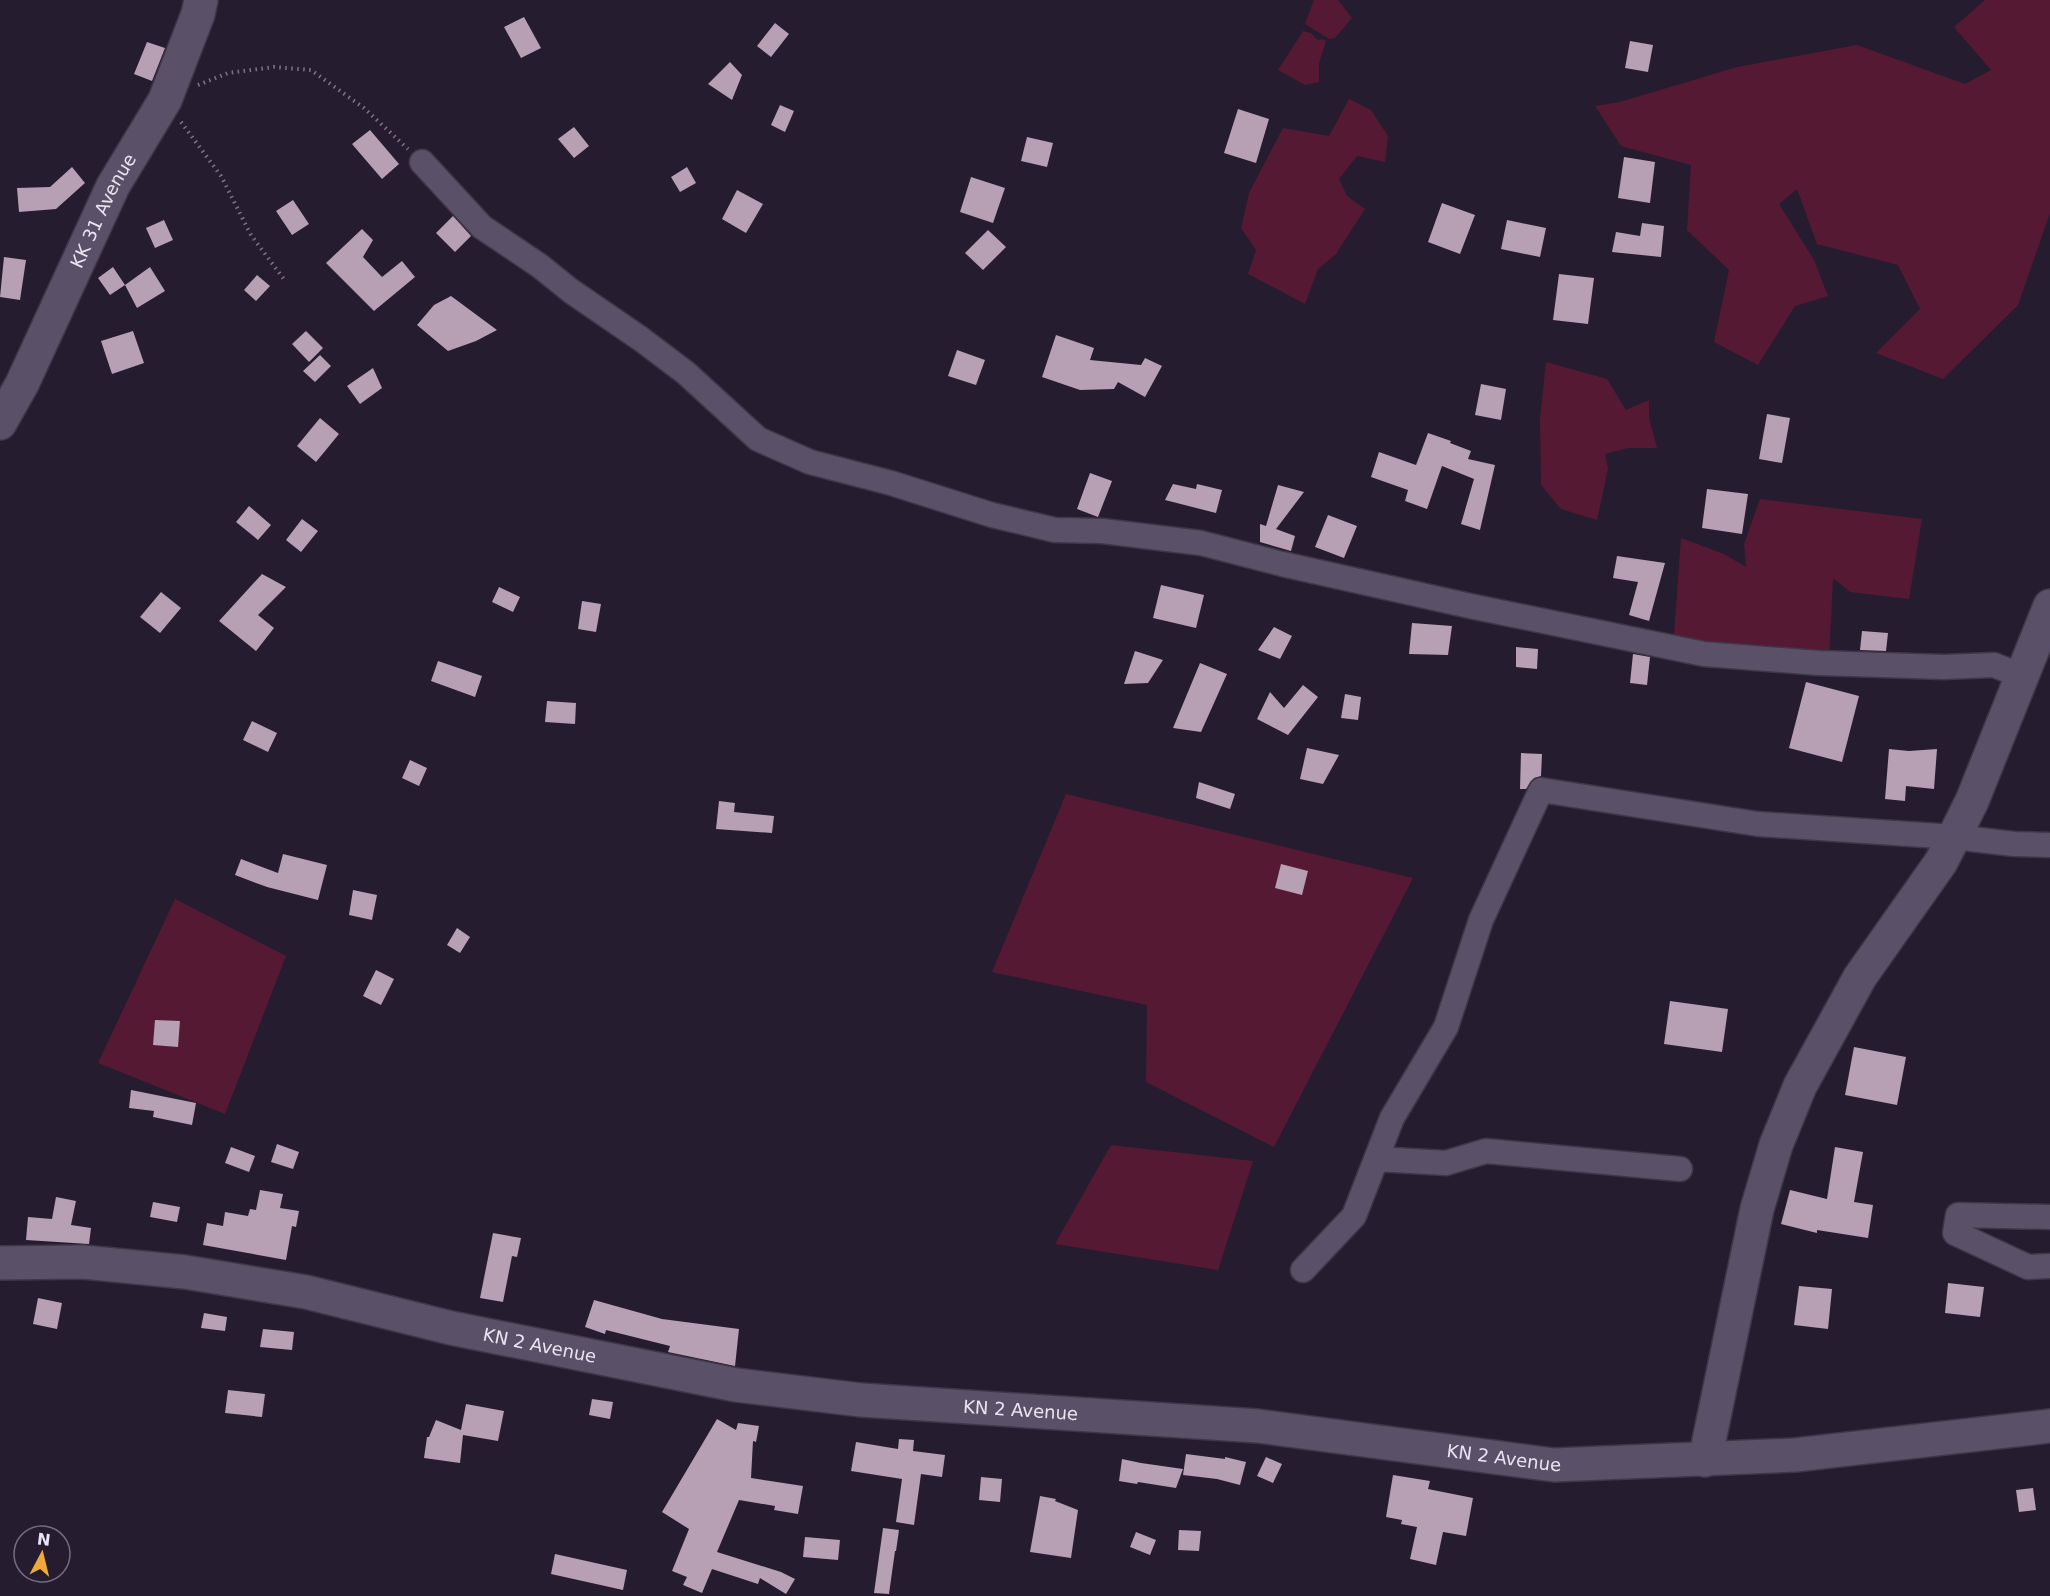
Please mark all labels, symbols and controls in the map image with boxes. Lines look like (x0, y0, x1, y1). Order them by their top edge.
street label: KK 31 Avenue (66, 150, 140, 271)
street label: KN 2 Avenue (481, 1324, 598, 1367)
street label: KN 2 Avenue (962, 1396, 1079, 1424)
street label: KN 2 Avenue (1446, 1440, 1561, 1475)
north arrow (12, 1524, 72, 1584)
text: N (36, 1529, 52, 1550)

